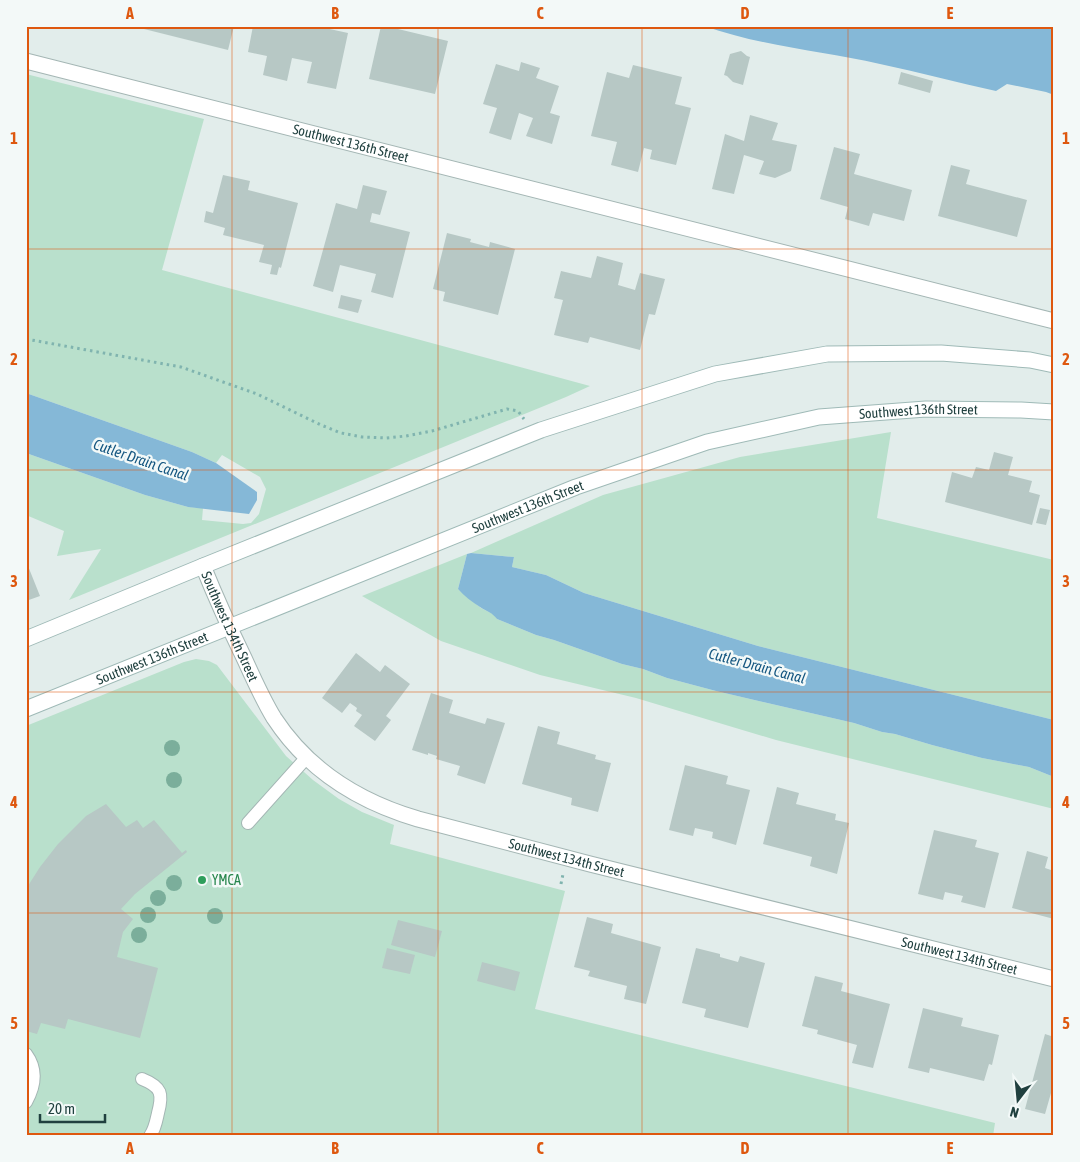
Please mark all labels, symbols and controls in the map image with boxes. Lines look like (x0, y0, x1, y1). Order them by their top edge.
text: A (125, 4, 134, 22)
text: B (331, 4, 339, 22)
text: C (536, 4, 544, 22)
text: D (741, 4, 750, 22)
text: E (947, 4, 954, 22)
street label: Southwest 136th Street (291, 121, 410, 165)
text: 1 (10, 129, 18, 147)
text: 1 (1062, 129, 1070, 147)
text: 2 (10, 350, 18, 368)
text: 2 (1062, 350, 1070, 368)
street label: Southwest 136th Street (858, 401, 978, 422)
water label: Cutler Drain Canal (91, 435, 191, 484)
street label: Southwest 136th Street (470, 477, 586, 536)
street label: Southwest 134th Street (198, 569, 262, 684)
text: 3 (10, 572, 18, 590)
text: 3 (1062, 572, 1070, 590)
street label: Southwest 136th Street (94, 628, 210, 688)
water label: Cutler Drain Canal (707, 644, 807, 687)
text: 4 (9, 793, 18, 811)
text: 4 (1061, 793, 1070, 811)
street label: Southwest 134th Street (507, 835, 626, 880)
place label: YMCA (212, 872, 241, 888)
marker: YMCA (196, 874, 208, 886)
street label: Southwest 134th Street (900, 934, 1019, 978)
text: 5 (10, 1014, 18, 1032)
text: 5 (1062, 1014, 1070, 1032)
north arrow (992, 1074, 1042, 1124)
scale bar (40, 1092, 105, 1124)
text: 20 m (48, 1100, 75, 1117)
text: N (1008, 1104, 1021, 1121)
text: A (125, 1139, 134, 1157)
text: B (331, 1139, 339, 1157)
text: C (536, 1139, 544, 1157)
text: D (741, 1139, 750, 1157)
text: E (947, 1139, 954, 1157)

